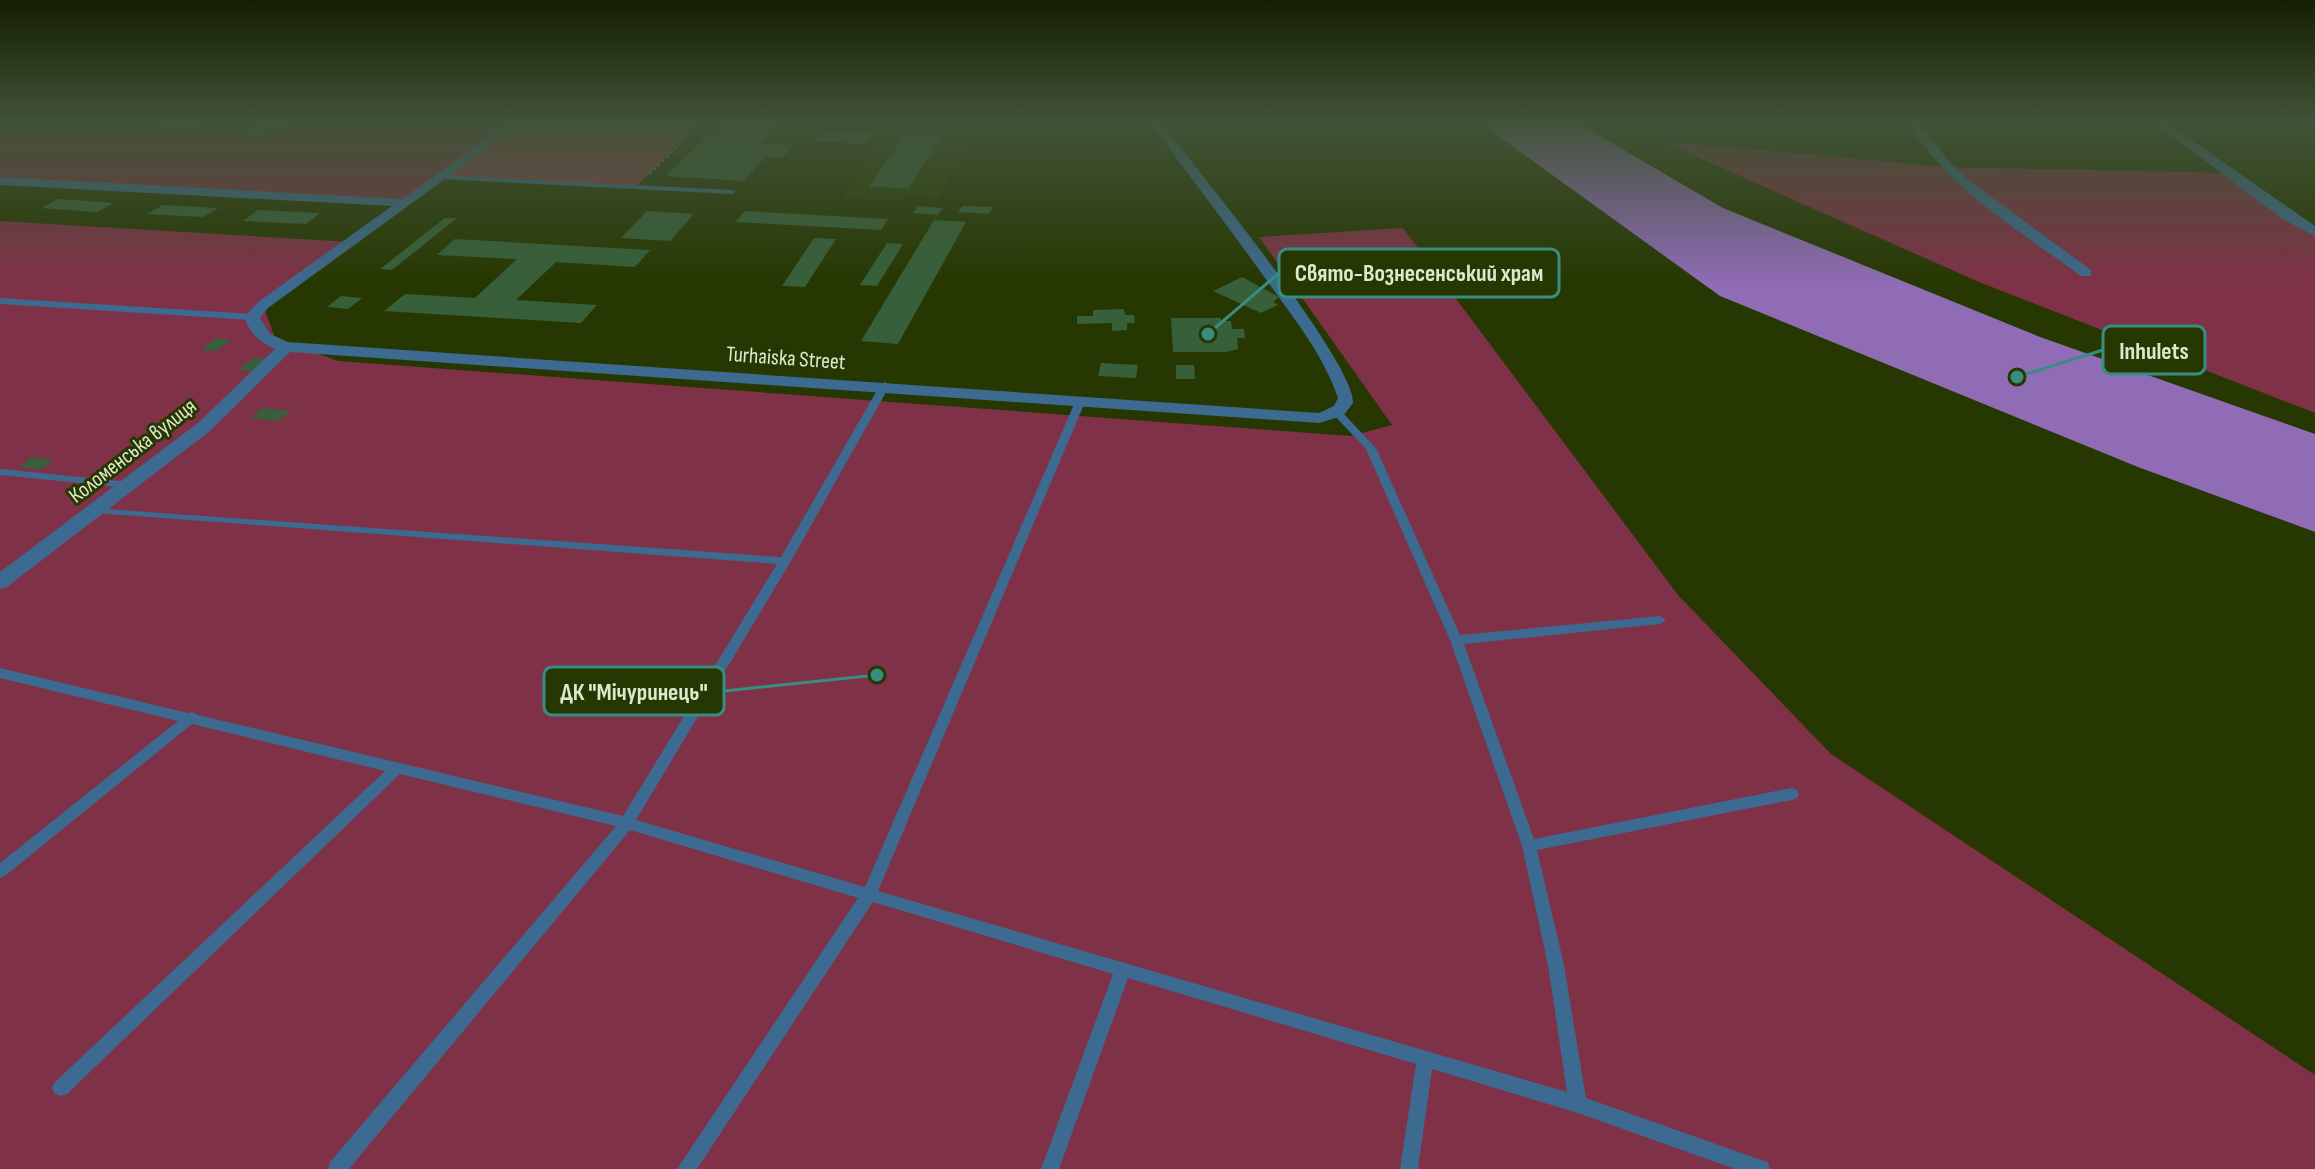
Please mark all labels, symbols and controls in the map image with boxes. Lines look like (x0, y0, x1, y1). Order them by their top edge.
callout: Свято-Вознесенський храм (1279, 249, 1559, 297)
text: Свято-Вознесенський храм (1295, 259, 1543, 288)
callout: Inhulets (2103, 326, 2205, 374)
text: Inhulets (2119, 337, 2189, 366)
street label: Turhaiska Street (725, 341, 847, 376)
street label: Коломенська вулиця (64, 393, 202, 509)
callout: ДК "Мічуринець" (544, 667, 724, 715)
text: ДК "Мічуринець" (560, 678, 708, 707)

